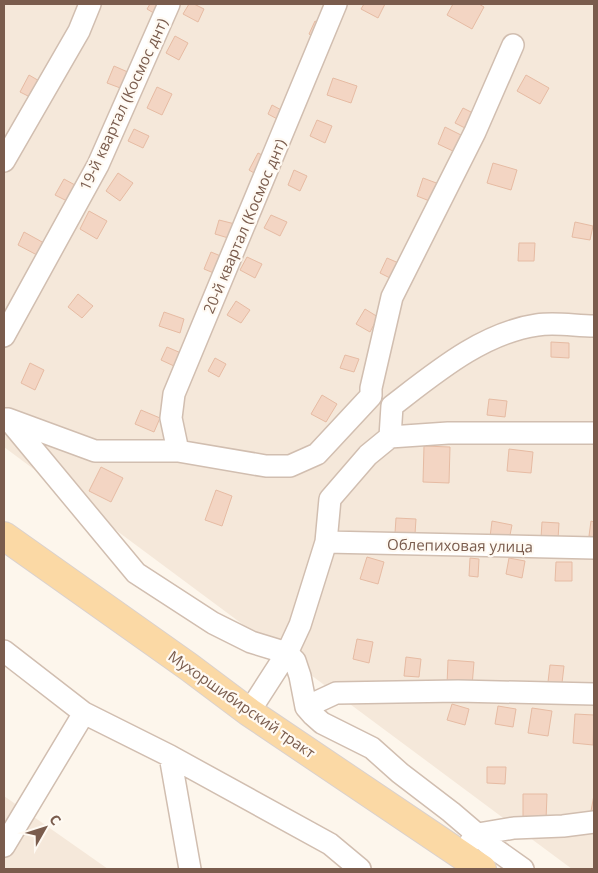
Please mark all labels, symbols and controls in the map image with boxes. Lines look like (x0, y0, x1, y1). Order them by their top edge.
street label: 19-й квартал (Космос днт) (74, 15, 172, 193)
street label: 20-й квартал (Космос днт) (198, 136, 290, 316)
street label: Облепиховая улица (387, 534, 533, 556)
street label: Мухоршибирский тракт (165, 646, 319, 762)
north arrow (20, 803, 70, 853)
text: С (45, 810, 66, 829)

